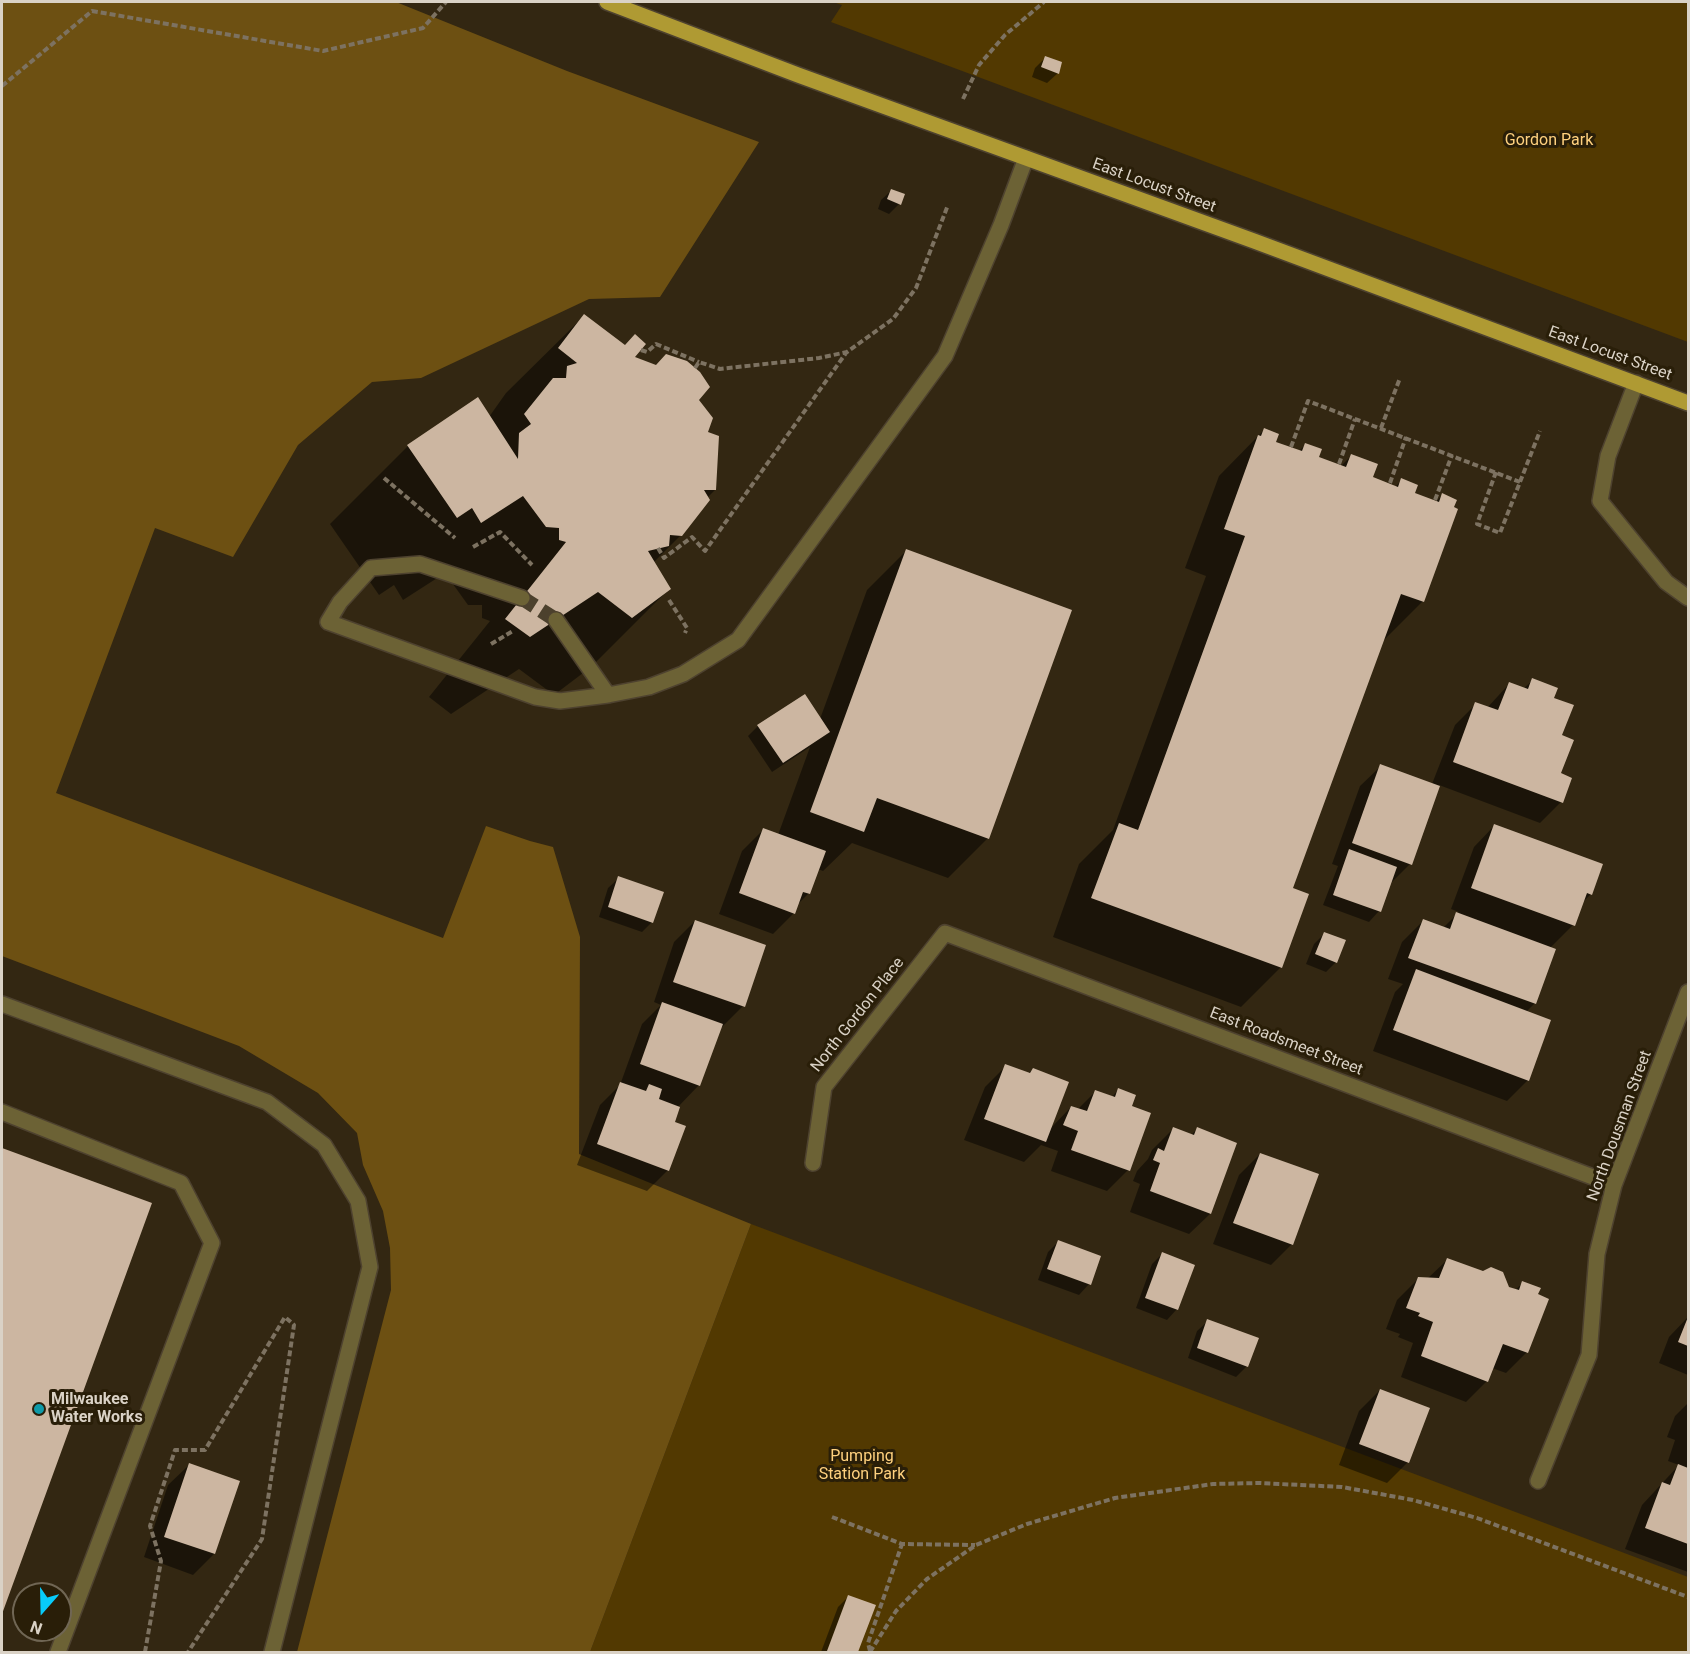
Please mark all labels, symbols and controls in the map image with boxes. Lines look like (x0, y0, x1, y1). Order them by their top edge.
park label: Gordon Park (1505, 131, 1593, 151)
street label: East Locust Street (1090, 155, 1218, 217)
street label: East Locust Street (1546, 323, 1674, 385)
street label: North Gordon Place (807, 954, 909, 1076)
street label: East Roadsmeet Street (1207, 1004, 1365, 1080)
street label: North Dousman Street (1584, 1048, 1656, 1204)
place label: Milwaukee Water Works (51, 1390, 143, 1428)
marker: Milwaukee Water Works (32, 1402, 46, 1416)
park label: Pumping Station Park (819, 1447, 905, 1485)
north arrow (12, 1582, 72, 1642)
text: N (28, 1617, 45, 1638)

